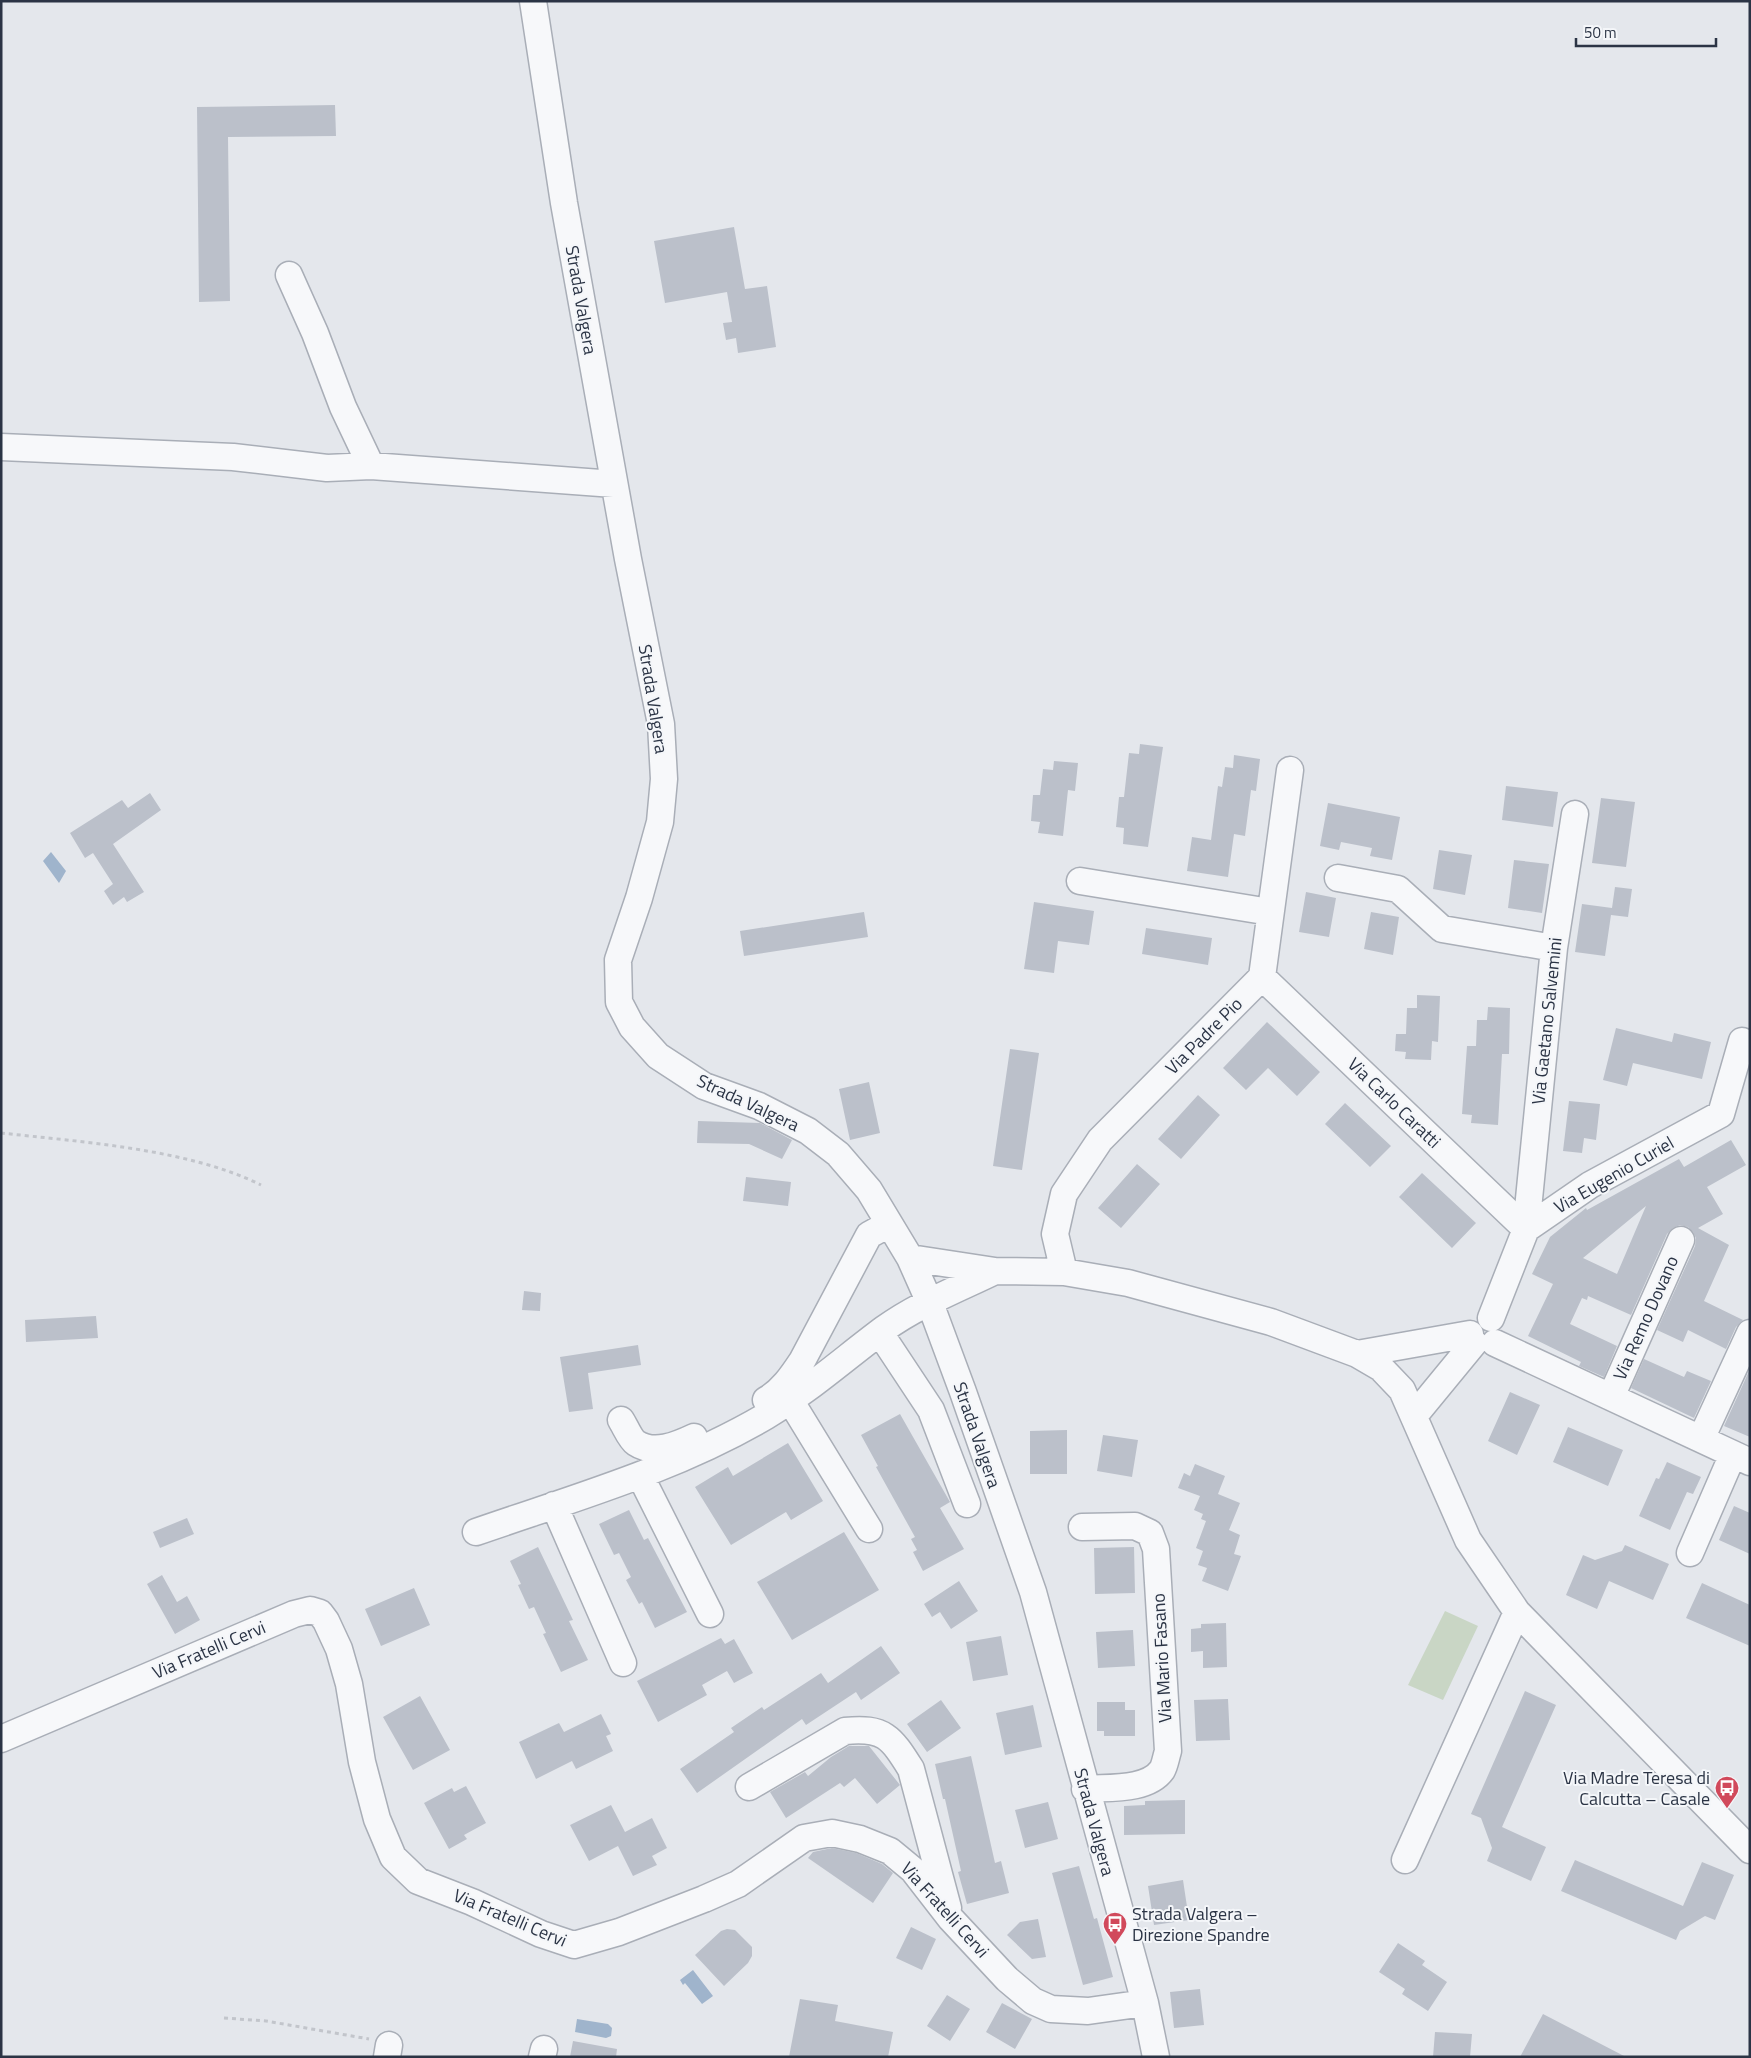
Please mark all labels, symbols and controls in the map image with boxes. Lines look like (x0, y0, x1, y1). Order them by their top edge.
scale bar (1576, 15, 1716, 47)
text: 50 m (1584, 21, 1617, 44)
street label: Strada Valgera (559, 243, 604, 357)
street label: Strada Valgera (632, 642, 675, 756)
street label: Via Gaetano Salvemini (1524, 936, 1569, 1106)
street label: Via Padre Pio (1159, 991, 1248, 1080)
street label: Via Carlo Caratti (1342, 1051, 1447, 1154)
street label: Strada Valgera (692, 1067, 804, 1138)
street label: Via Eugenio Curiel (1549, 1129, 1679, 1220)
street label: Via Remo Dovano (1606, 1251, 1685, 1384)
street label: Strada Valgera (947, 1378, 1008, 1491)
street label: Via Mario Fasano (1145, 1593, 1178, 1723)
street label: Via Fratelli Cervi (148, 1613, 270, 1686)
place label: Via Madre Teresa di Calcutta – Casale (1563, 1764, 1710, 1812)
street label: Strada Valgera (1067, 1765, 1122, 1879)
bus stop icon: Via Madre Teresa di Calcutta – Casale (1714, 1775, 1740, 1809)
street label: Via Fratelli Cervi (895, 1856, 996, 1964)
street label: Via Fratelli Cervi (449, 1881, 571, 1954)
place label: Strada Valgera – Direzione Spandre (1132, 1900, 1270, 1948)
bus stop icon: Strada Valgera – Direzione Spandre (1102, 1911, 1128, 1945)

